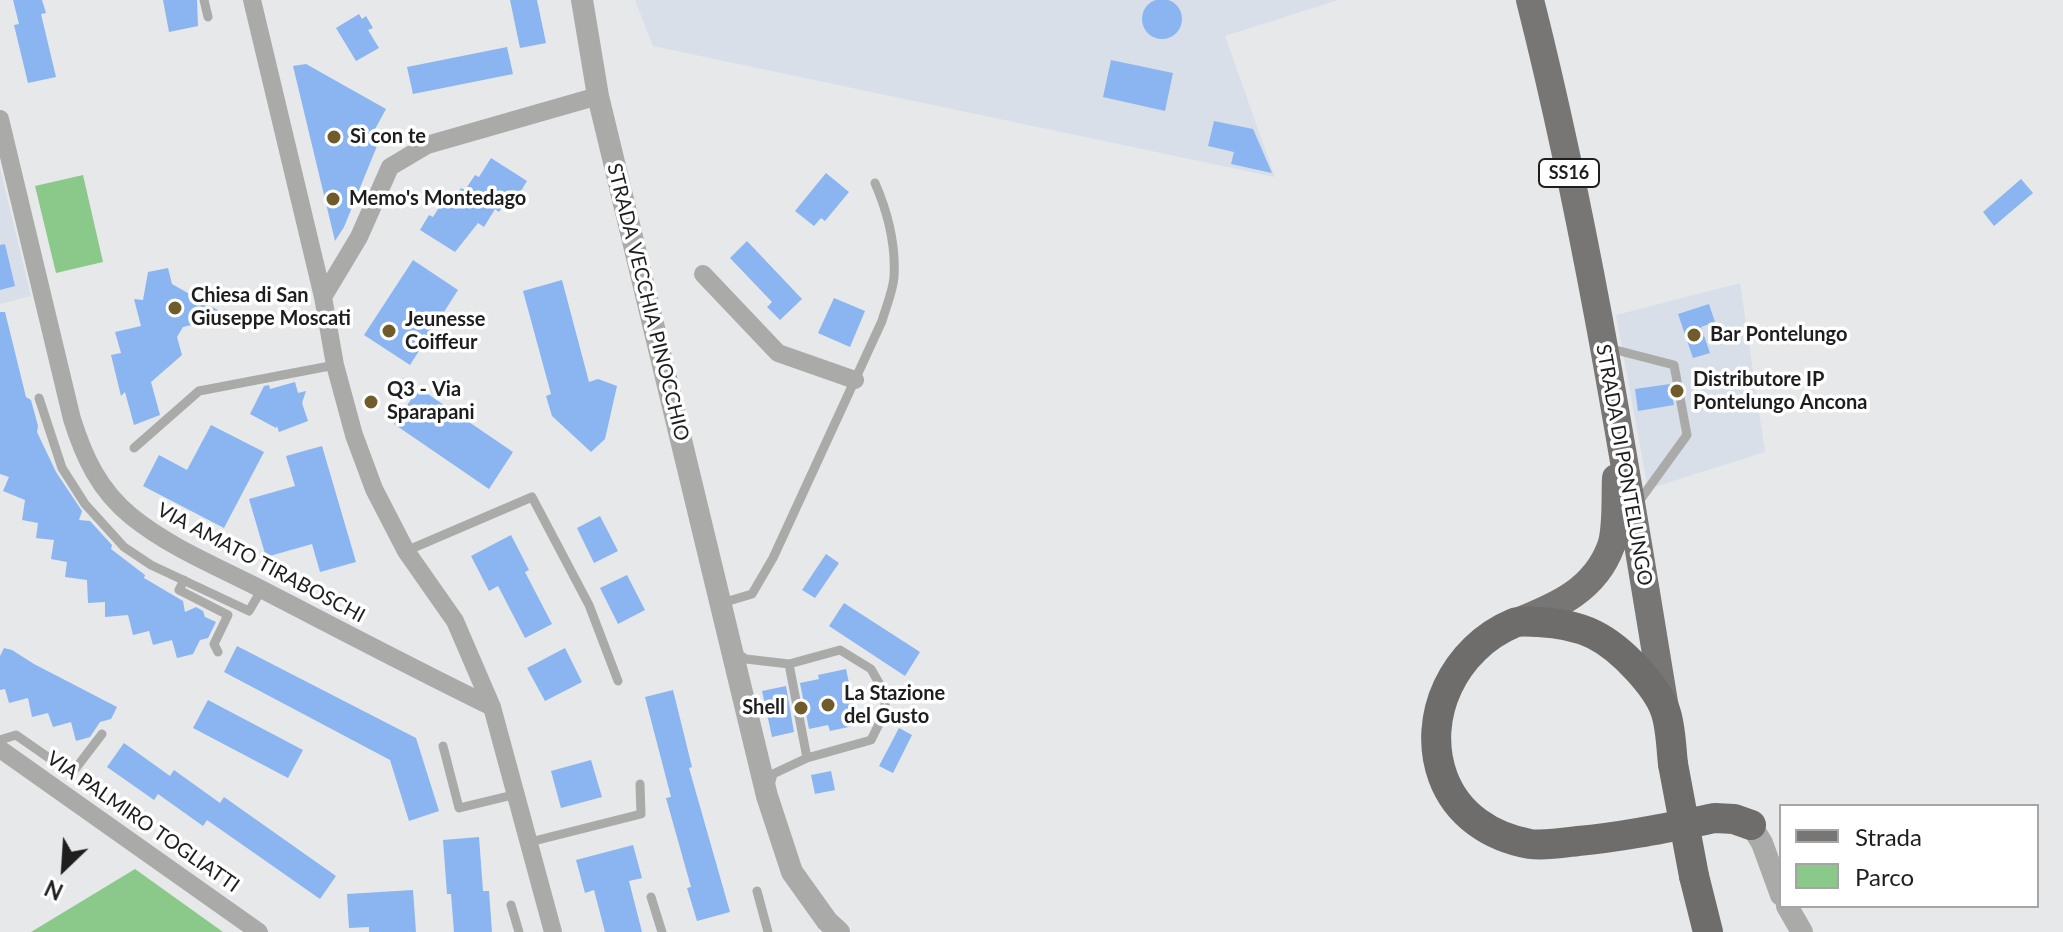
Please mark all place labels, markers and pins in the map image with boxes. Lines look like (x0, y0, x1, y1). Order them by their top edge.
place label: Sì con te (350, 125, 426, 149)
marker: Sì con te (325, 128, 343, 146)
place label: Memo's Montedago (349, 187, 526, 211)
marker: Memo's Montedago (324, 190, 342, 208)
place label: Chiesa di San Giuseppe Moscati (191, 284, 351, 331)
marker: Chiesa di San Giuseppe Moscati (166, 299, 184, 317)
place label: Jeunesse Coiffeur (405, 308, 485, 355)
marker: Jeunesse Coiffeur (380, 322, 398, 340)
place label: Bar Pontelungo (1710, 323, 1847, 347)
marker: Bar Pontelungo (1685, 326, 1703, 344)
place label: Distributore IP Pontelungo Ancona (1693, 368, 1867, 415)
place label: Q3 - Via Sparapani (387, 378, 475, 425)
marker: Distributore IP Pontelungo Ancona (1668, 382, 1686, 400)
marker: Q3 - Via Sparapani (362, 393, 380, 411)
place label: La Stazione del Gusto (844, 682, 945, 729)
place label: Shell (742, 696, 785, 720)
marker: La Stazione del Gusto (819, 696, 837, 714)
marker: Shell (792, 699, 810, 717)

